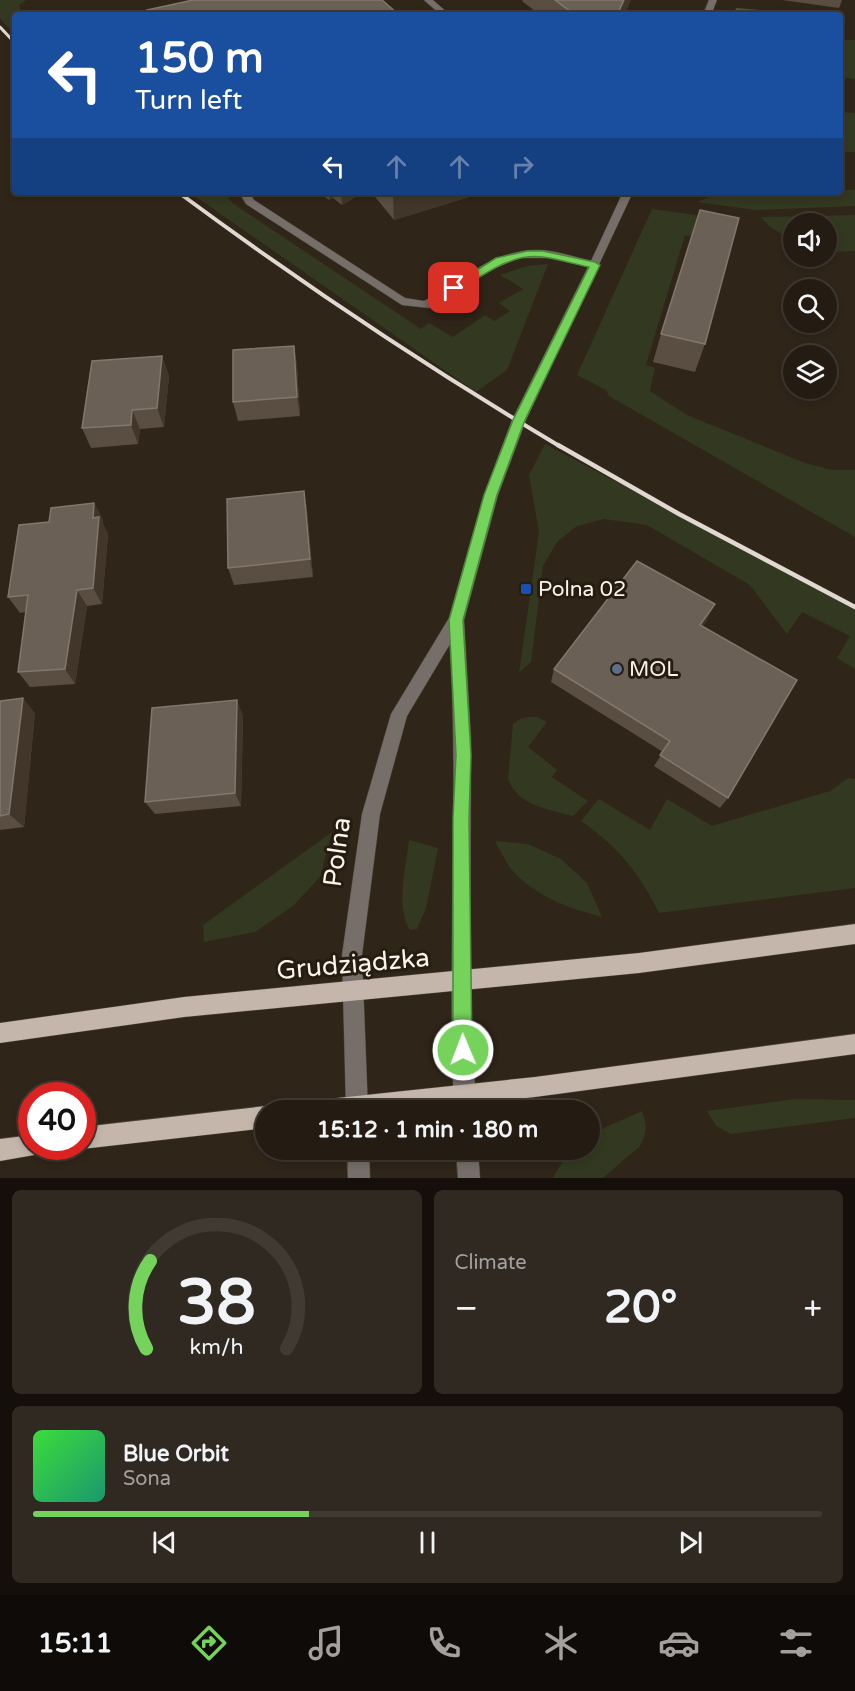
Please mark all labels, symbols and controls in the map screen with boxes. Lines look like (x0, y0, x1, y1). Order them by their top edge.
text: 150 m (135, 33, 264, 84)
icon: left (36, 36, 114, 114)
text: Turn left (135, 84, 242, 117)
icon: left (317, 150, 350, 183)
icon: ahead (380, 150, 413, 183)
icon: ahead (443, 150, 476, 183)
icon: right (506, 150, 539, 183)
map controls (783, 213, 837, 399)
button: sound (783, 213, 837, 267)
pin (428, 262, 479, 313)
icon: arrive (437, 271, 470, 304)
button: search (783, 279, 837, 333)
button: layers (783, 345, 837, 399)
place label: Polna 02 (538, 577, 626, 602)
marker: Polna 02 (519, 582, 533, 596)
place label: MOL (629, 657, 678, 682)
marker: MOL (610, 662, 624, 676)
street label: Polna (317, 815, 357, 889)
street label: Grudziądzka (275, 942, 431, 986)
position arrow (431, 1018, 495, 1082)
speed limit sign: 40 (18, 1082, 96, 1160)
text: 15:12 · 1 min · 180 m (317, 1117, 538, 1143)
text: Climate (455, 1251, 527, 1275)
text: 38 (178, 1266, 256, 1341)
text: 20° (604, 1281, 677, 1335)
text: − (455, 1289, 478, 1328)
text: + (803, 1289, 822, 1328)
text: km/h (190, 1334, 244, 1360)
text: Blue Orbit (123, 1441, 229, 1467)
text: Sona (123, 1467, 171, 1491)
icon: previous (148, 1526, 181, 1559)
icon: pause (411, 1526, 444, 1559)
icon: next (674, 1526, 707, 1559)
icon: directions (188, 1622, 230, 1664)
icon: music (305, 1622, 347, 1664)
icon: phone (423, 1622, 465, 1664)
icon: climate (540, 1622, 582, 1664)
icon: car (658, 1622, 700, 1664)
icon: filters (775, 1622, 817, 1664)
text: 15:11 (38, 1627, 113, 1660)

